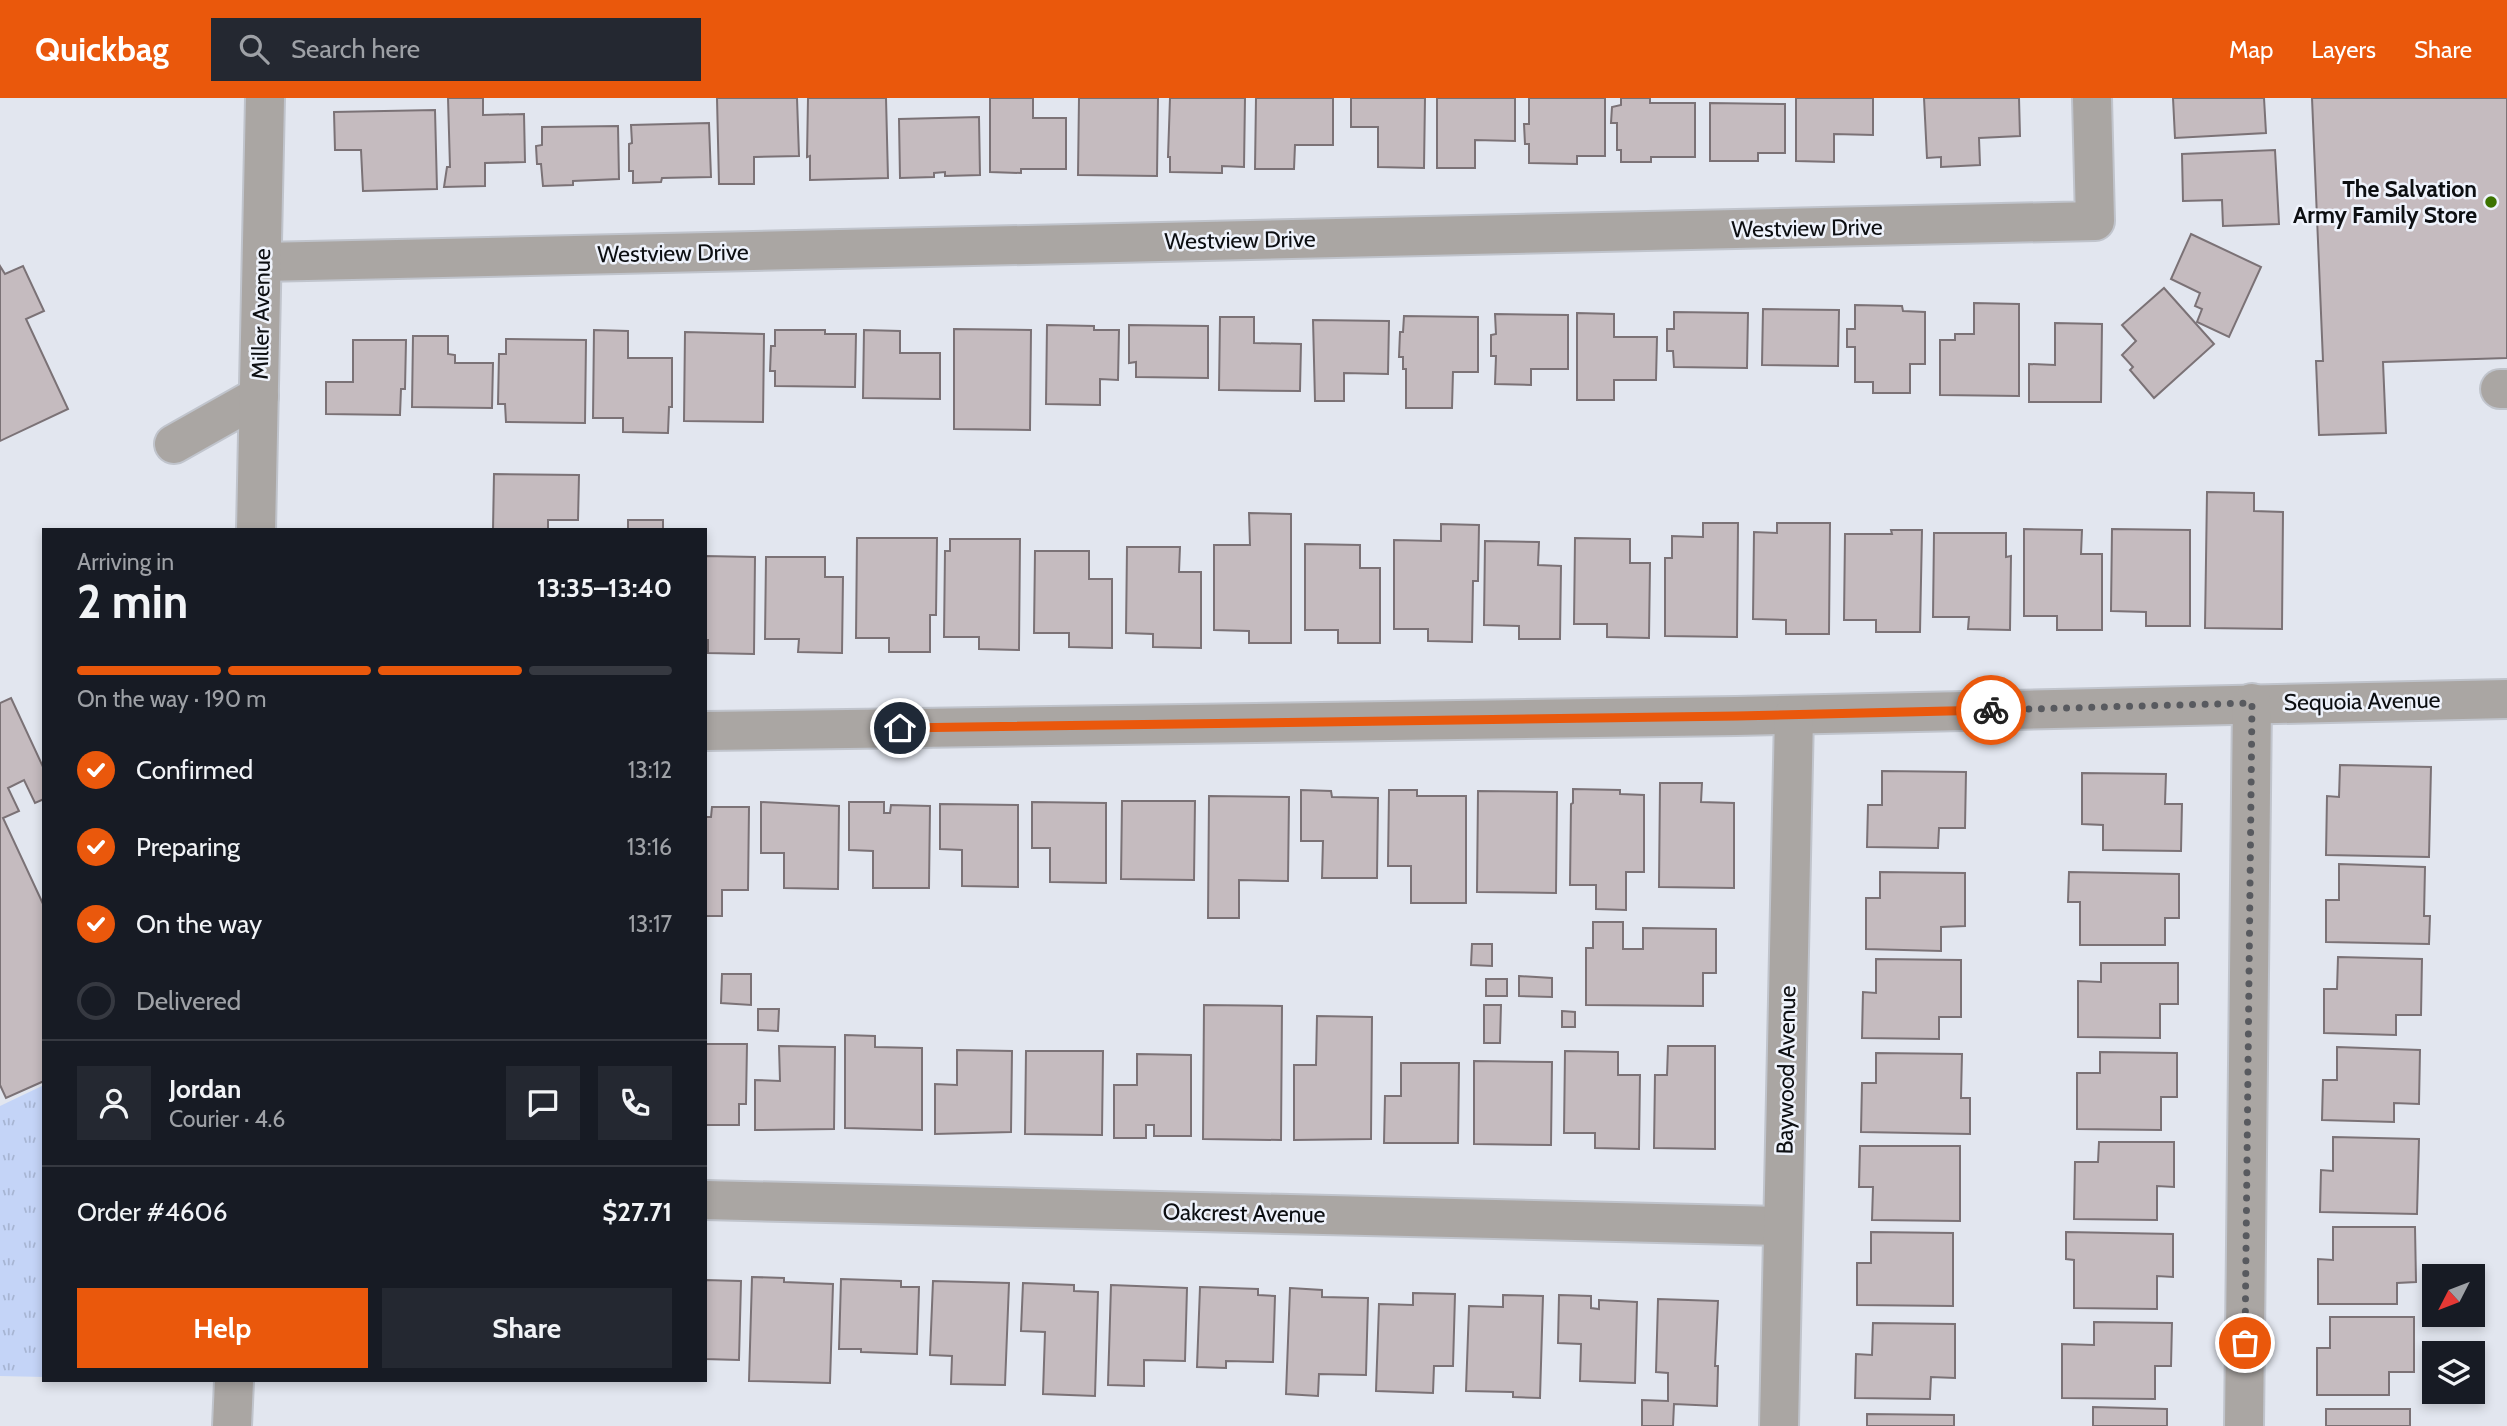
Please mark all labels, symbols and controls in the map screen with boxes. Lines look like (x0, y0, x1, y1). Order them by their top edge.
search box (211, 18, 701, 81)
text: Quickbag (35, 29, 169, 69)
icon: search (235, 30, 273, 68)
text: Search here (291, 33, 420, 65)
text: Map (2229, 35, 2273, 64)
text: Layers (2311, 35, 2376, 64)
text: Share (2414, 35, 2472, 64)
place label: The Salvation Army Family Store (2293, 175, 2477, 229)
marker: The Salvation Army Family Store (2483, 194, 2499, 210)
street label: Westview Drive (1731, 213, 1883, 243)
street label: Westview Drive (1164, 225, 1316, 255)
street label: Westview Drive (597, 238, 749, 268)
street label: Miller Avenue (246, 248, 276, 380)
text: Arriving in (77, 548, 174, 576)
text: 13:35–13:40 (537, 572, 672, 604)
text: 2 min (77, 574, 188, 630)
courier (1956, 675, 2026, 745)
text: On the way · 190 m (77, 685, 266, 713)
street label: Sequoia Avenue (2283, 686, 2441, 716)
icon: bike (1972, 691, 2010, 729)
pin (870, 698, 930, 758)
icon: home (881, 709, 919, 747)
icon: check (77, 751, 115, 789)
text: Confirmed (136, 754, 253, 786)
text: 13:12 (628, 756, 672, 784)
icon: check (77, 828, 115, 866)
text: Preparing (136, 831, 240, 863)
text: 13:16 (627, 833, 672, 861)
icon: check (77, 905, 115, 943)
text: On the way (136, 908, 262, 940)
text: 13:17 (628, 910, 672, 938)
text: Delivered (136, 985, 241, 1017)
street label: Baywood Avenue (1771, 985, 1801, 1155)
button: person (77, 1066, 151, 1140)
button: chat (506, 1066, 580, 1140)
button: phone (598, 1066, 672, 1140)
text: Jordan (169, 1073, 241, 1105)
text: Courier · 4.6 (169, 1105, 285, 1133)
text: Order #4606 (77, 1196, 228, 1228)
text: $27.71 (602, 1196, 672, 1228)
street label: Oakcrest Avenue (1162, 1198, 1326, 1228)
north arrow (2422, 1264, 2485, 1326)
map controls (2422, 1264, 2485, 1404)
button: Help (77, 1288, 368, 1368)
button: Share (382, 1288, 672, 1368)
pin (2215, 1313, 2275, 1373)
icon: bag (2226, 1324, 2264, 1362)
button: layers (2422, 1341, 2485, 1404)

